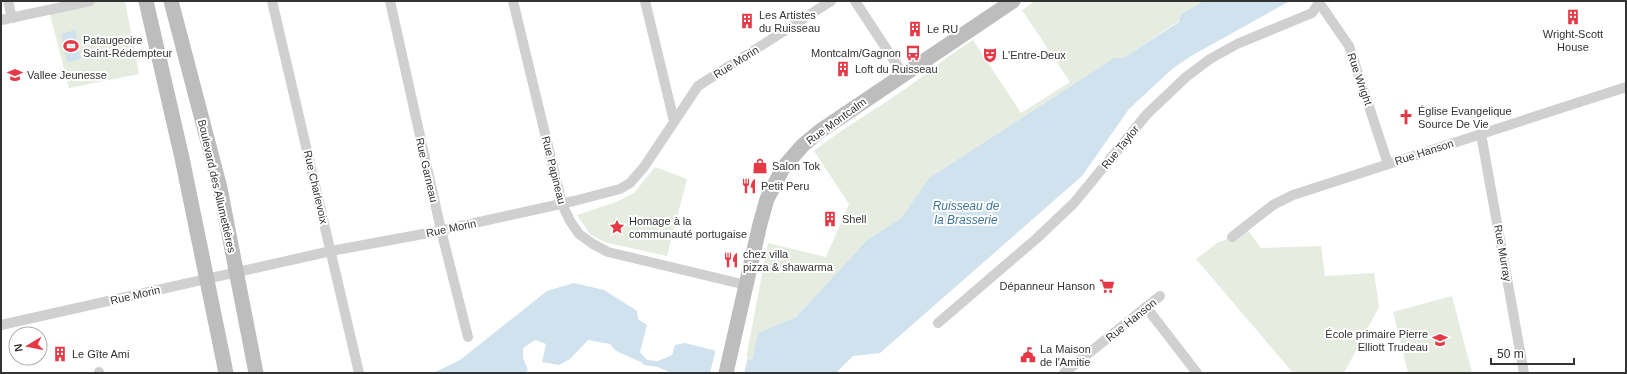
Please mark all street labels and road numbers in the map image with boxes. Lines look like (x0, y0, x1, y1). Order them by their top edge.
street label: Rue Morin (711, 43, 761, 81)
street label: Rue Wright (1345, 51, 1375, 107)
street label: Rue Montcalm (804, 95, 868, 147)
street label: Boulevard des Allumettières (196, 118, 238, 254)
street label: Rue Taylor (1099, 123, 1141, 171)
street label: Rue Papineau (540, 135, 568, 205)
street label: Rue Garneau (414, 136, 440, 204)
street label: Rue Hanson (1393, 137, 1455, 167)
street label: Rue Charlevoix (302, 149, 330, 225)
street label: Rue Morin (425, 217, 477, 239)
street label: Rue Murray (1492, 224, 1514, 283)
street label: Rue Morin (109, 283, 161, 307)
street label: Rue Hanson (1103, 296, 1159, 344)

